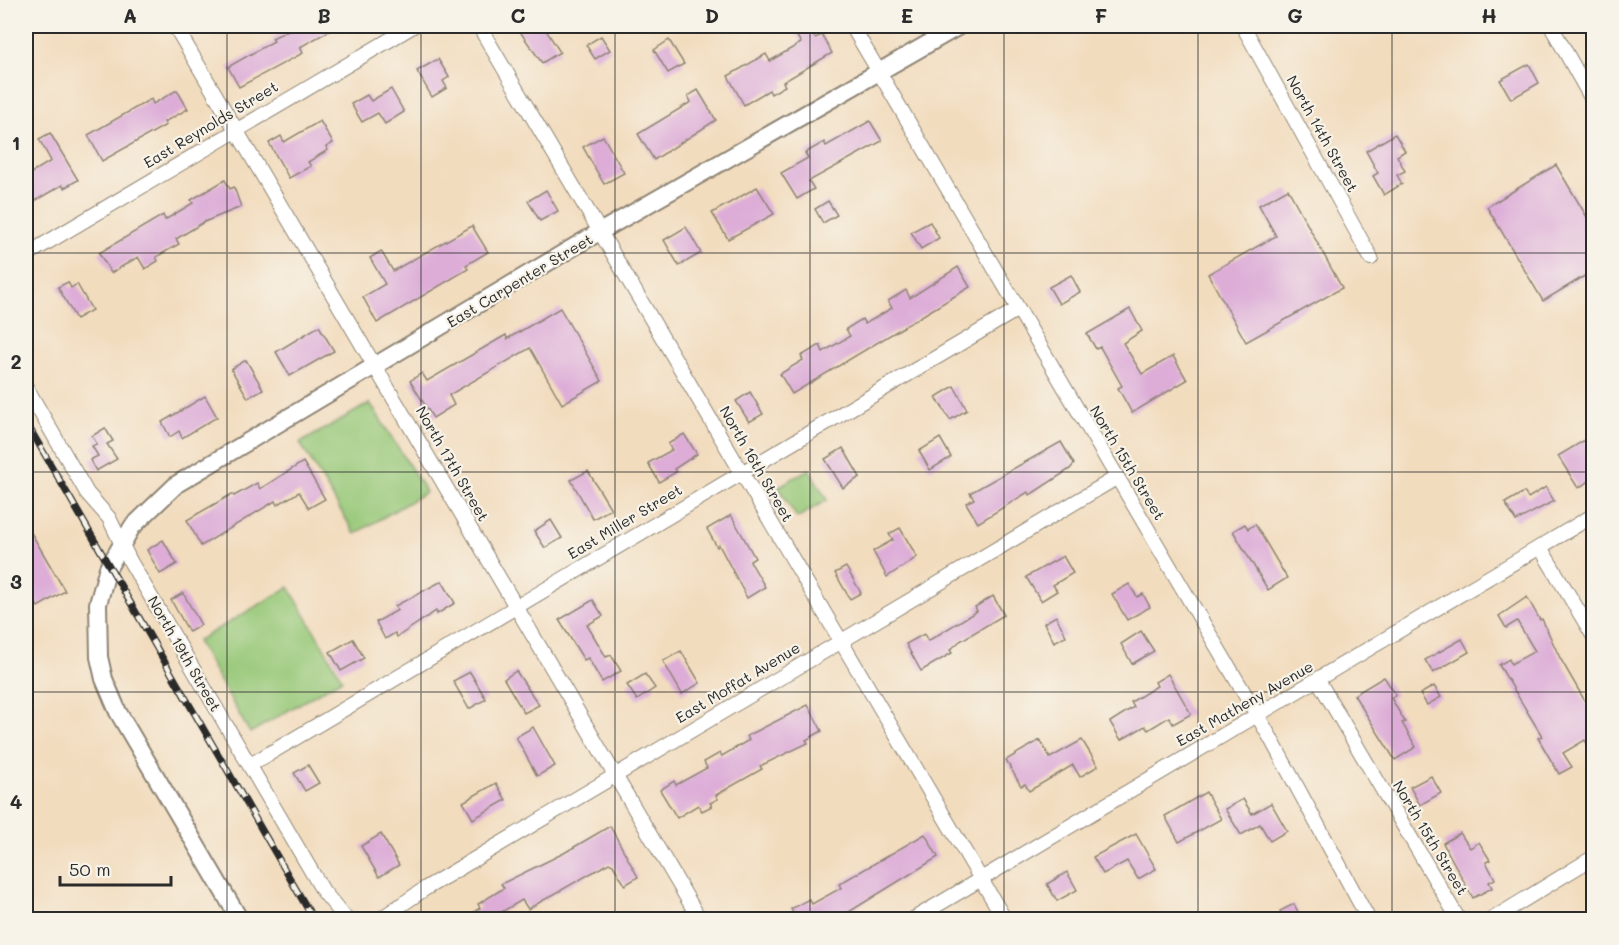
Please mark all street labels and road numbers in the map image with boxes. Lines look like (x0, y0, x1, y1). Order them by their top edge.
street label: North 14th Street (1282, 72, 1363, 195)
street label: East Reynolds Street (139, 76, 282, 172)
street label: East Carpenter Street (443, 229, 596, 332)
street label: North 15th Street (1086, 401, 1170, 524)
street label: North 17th Street (412, 402, 494, 525)
street label: North 16th Street (716, 402, 798, 525)
street label: East Miller Street (564, 479, 685, 563)
street label: North 19th Street (144, 592, 226, 715)
street label: East Moffat Avenue (672, 637, 803, 727)
street label: East Matheny Avenue (1172, 656, 1317, 751)
street label: North 15th Street (1389, 776, 1473, 899)

